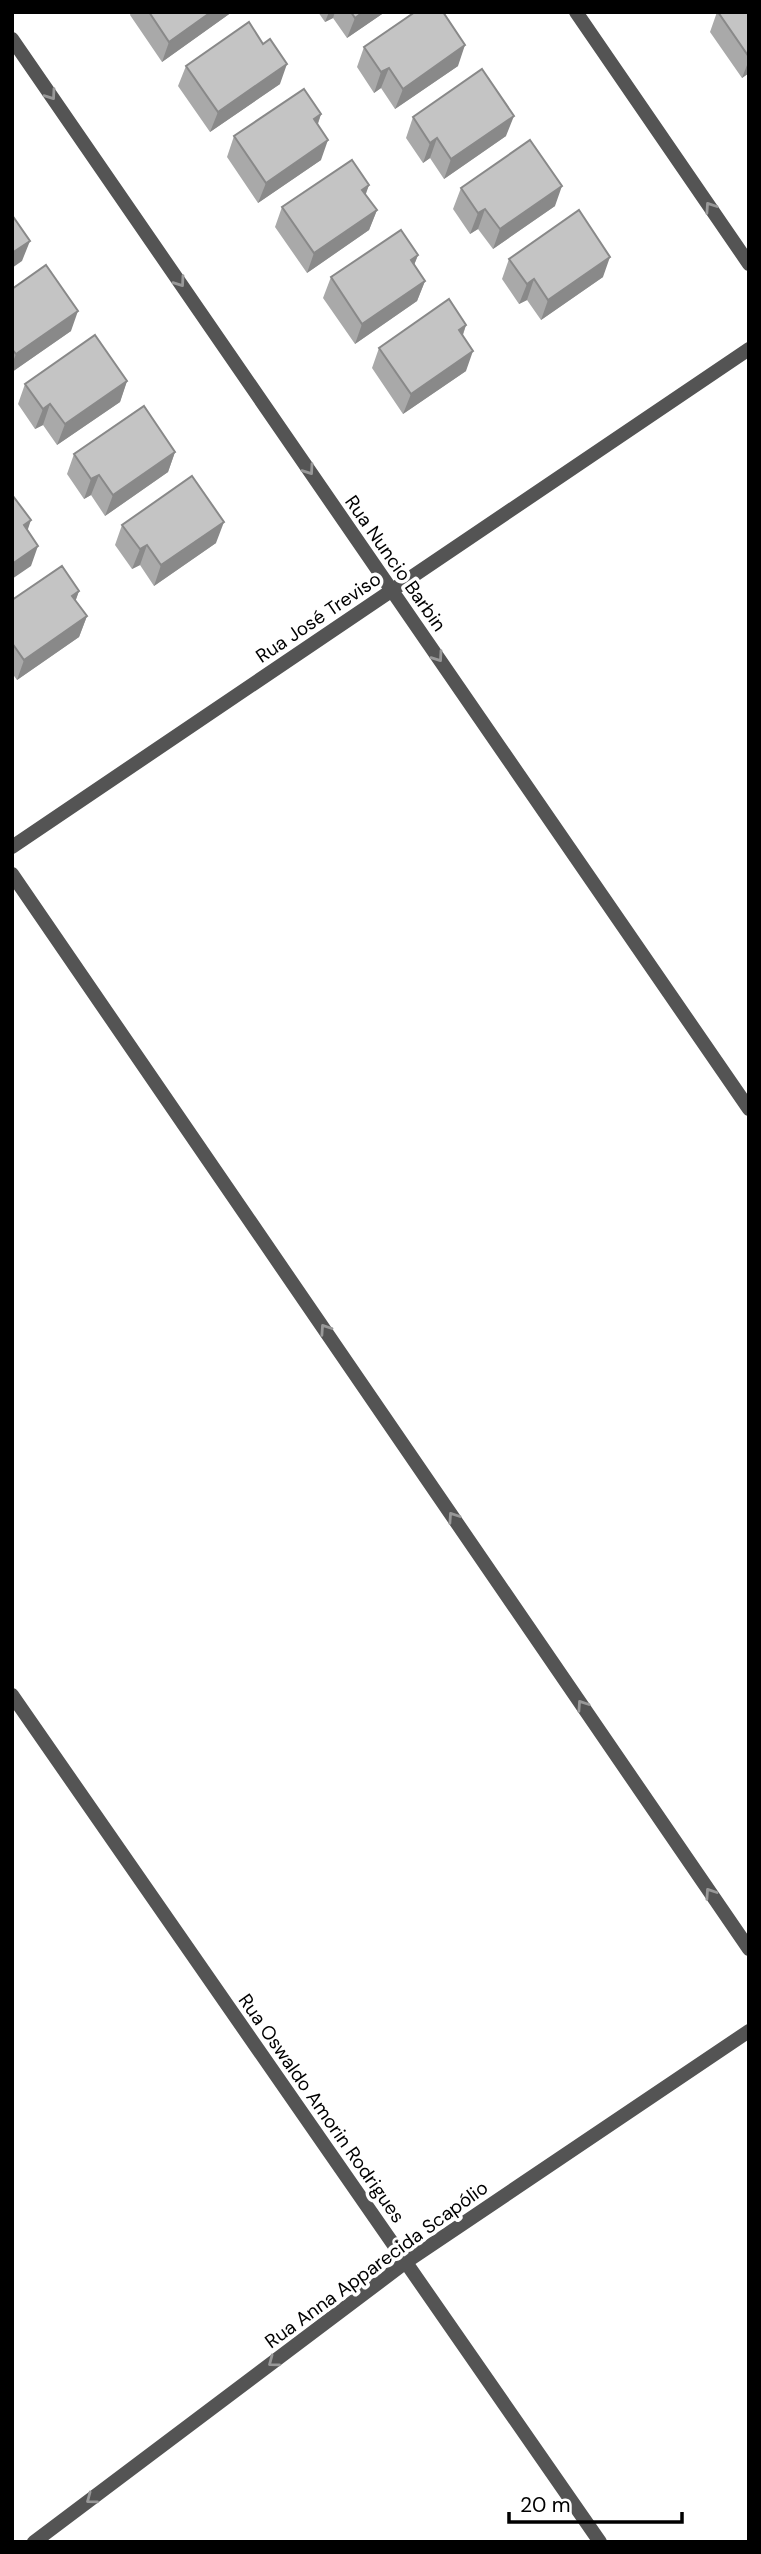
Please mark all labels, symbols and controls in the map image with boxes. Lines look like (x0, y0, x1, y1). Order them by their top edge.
one-way arrow (43, 87, 55, 100)
one-way arrow (706, 202, 718, 215)
one-way arrow (172, 274, 184, 287)
one-way arrow (301, 462, 314, 475)
street label: Rua Nuncio Barbin (339, 490, 452, 636)
street label: Rua José Treviso (251, 566, 386, 669)
one-way arrow (430, 649, 442, 662)
one-way arrow (321, 1324, 333, 1337)
one-way arrow (449, 1512, 461, 1525)
one-way arrow (578, 1700, 590, 1713)
one-way arrow (706, 1888, 718, 1901)
street label: Rua Oswaldo Amorin Rodrigues (233, 1989, 410, 2228)
street label: Rua Anna Apparecida Scapólio (260, 2175, 493, 2354)
one-way arrow (268, 2353, 281, 2366)
scale bar (509, 2480, 682, 2524)
one-way arrow (87, 2490, 99, 2503)
text: 20 m (520, 2491, 571, 2519)

